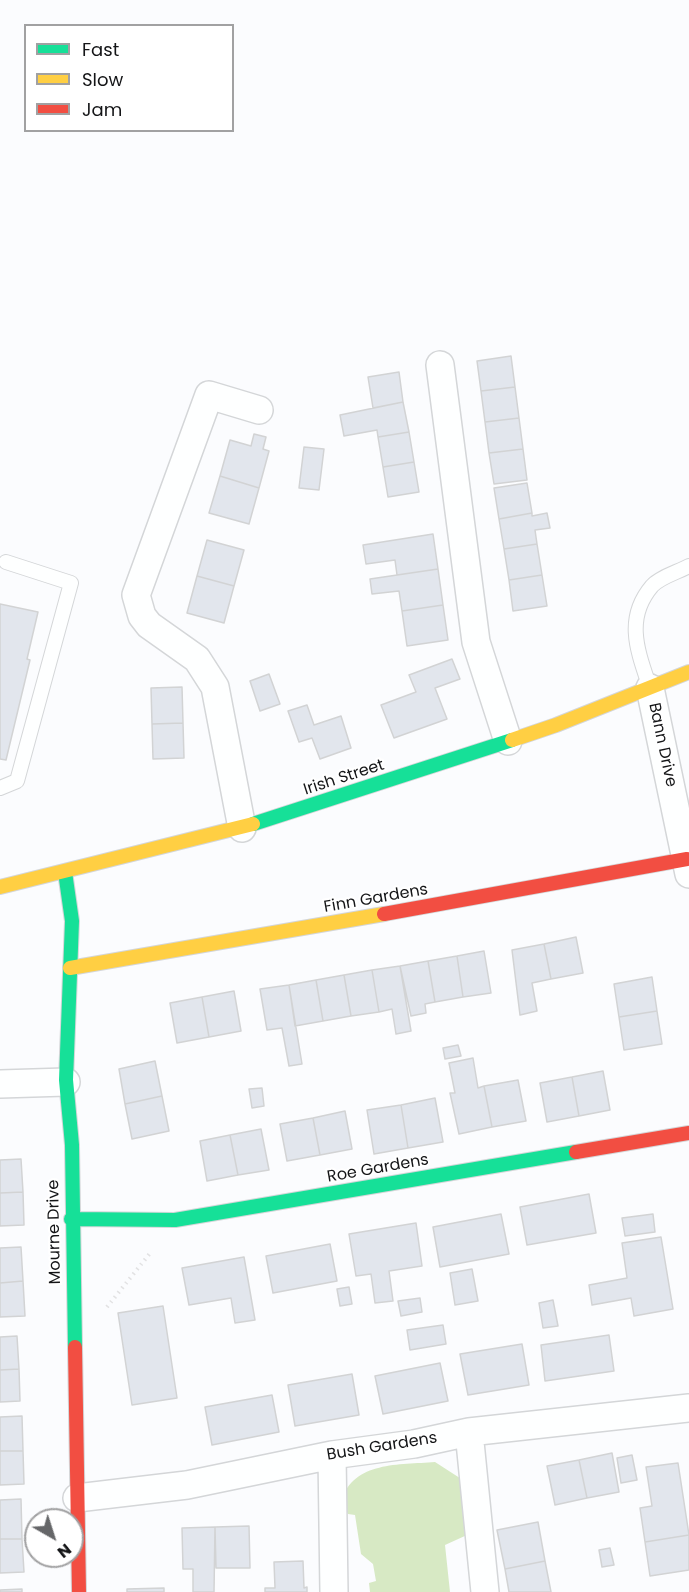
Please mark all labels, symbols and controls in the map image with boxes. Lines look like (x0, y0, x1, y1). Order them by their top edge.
legend (24, 24, 234, 132)
text: Fast (82, 37, 119, 62)
text: Slow (82, 67, 123, 92)
text: Jam (82, 97, 122, 122)
street label: Bann Drive (644, 701, 680, 789)
street label: Irish Street (301, 756, 387, 800)
street label: Finn Gardens (322, 880, 430, 918)
street label: Roe Gardens (326, 1151, 430, 1187)
street label: Mourne Drive (44, 1179, 66, 1285)
street label: Bush Gardens (325, 1429, 439, 1465)
north arrow (24, 1508, 84, 1568)
text: N (52, 1538, 76, 1564)

